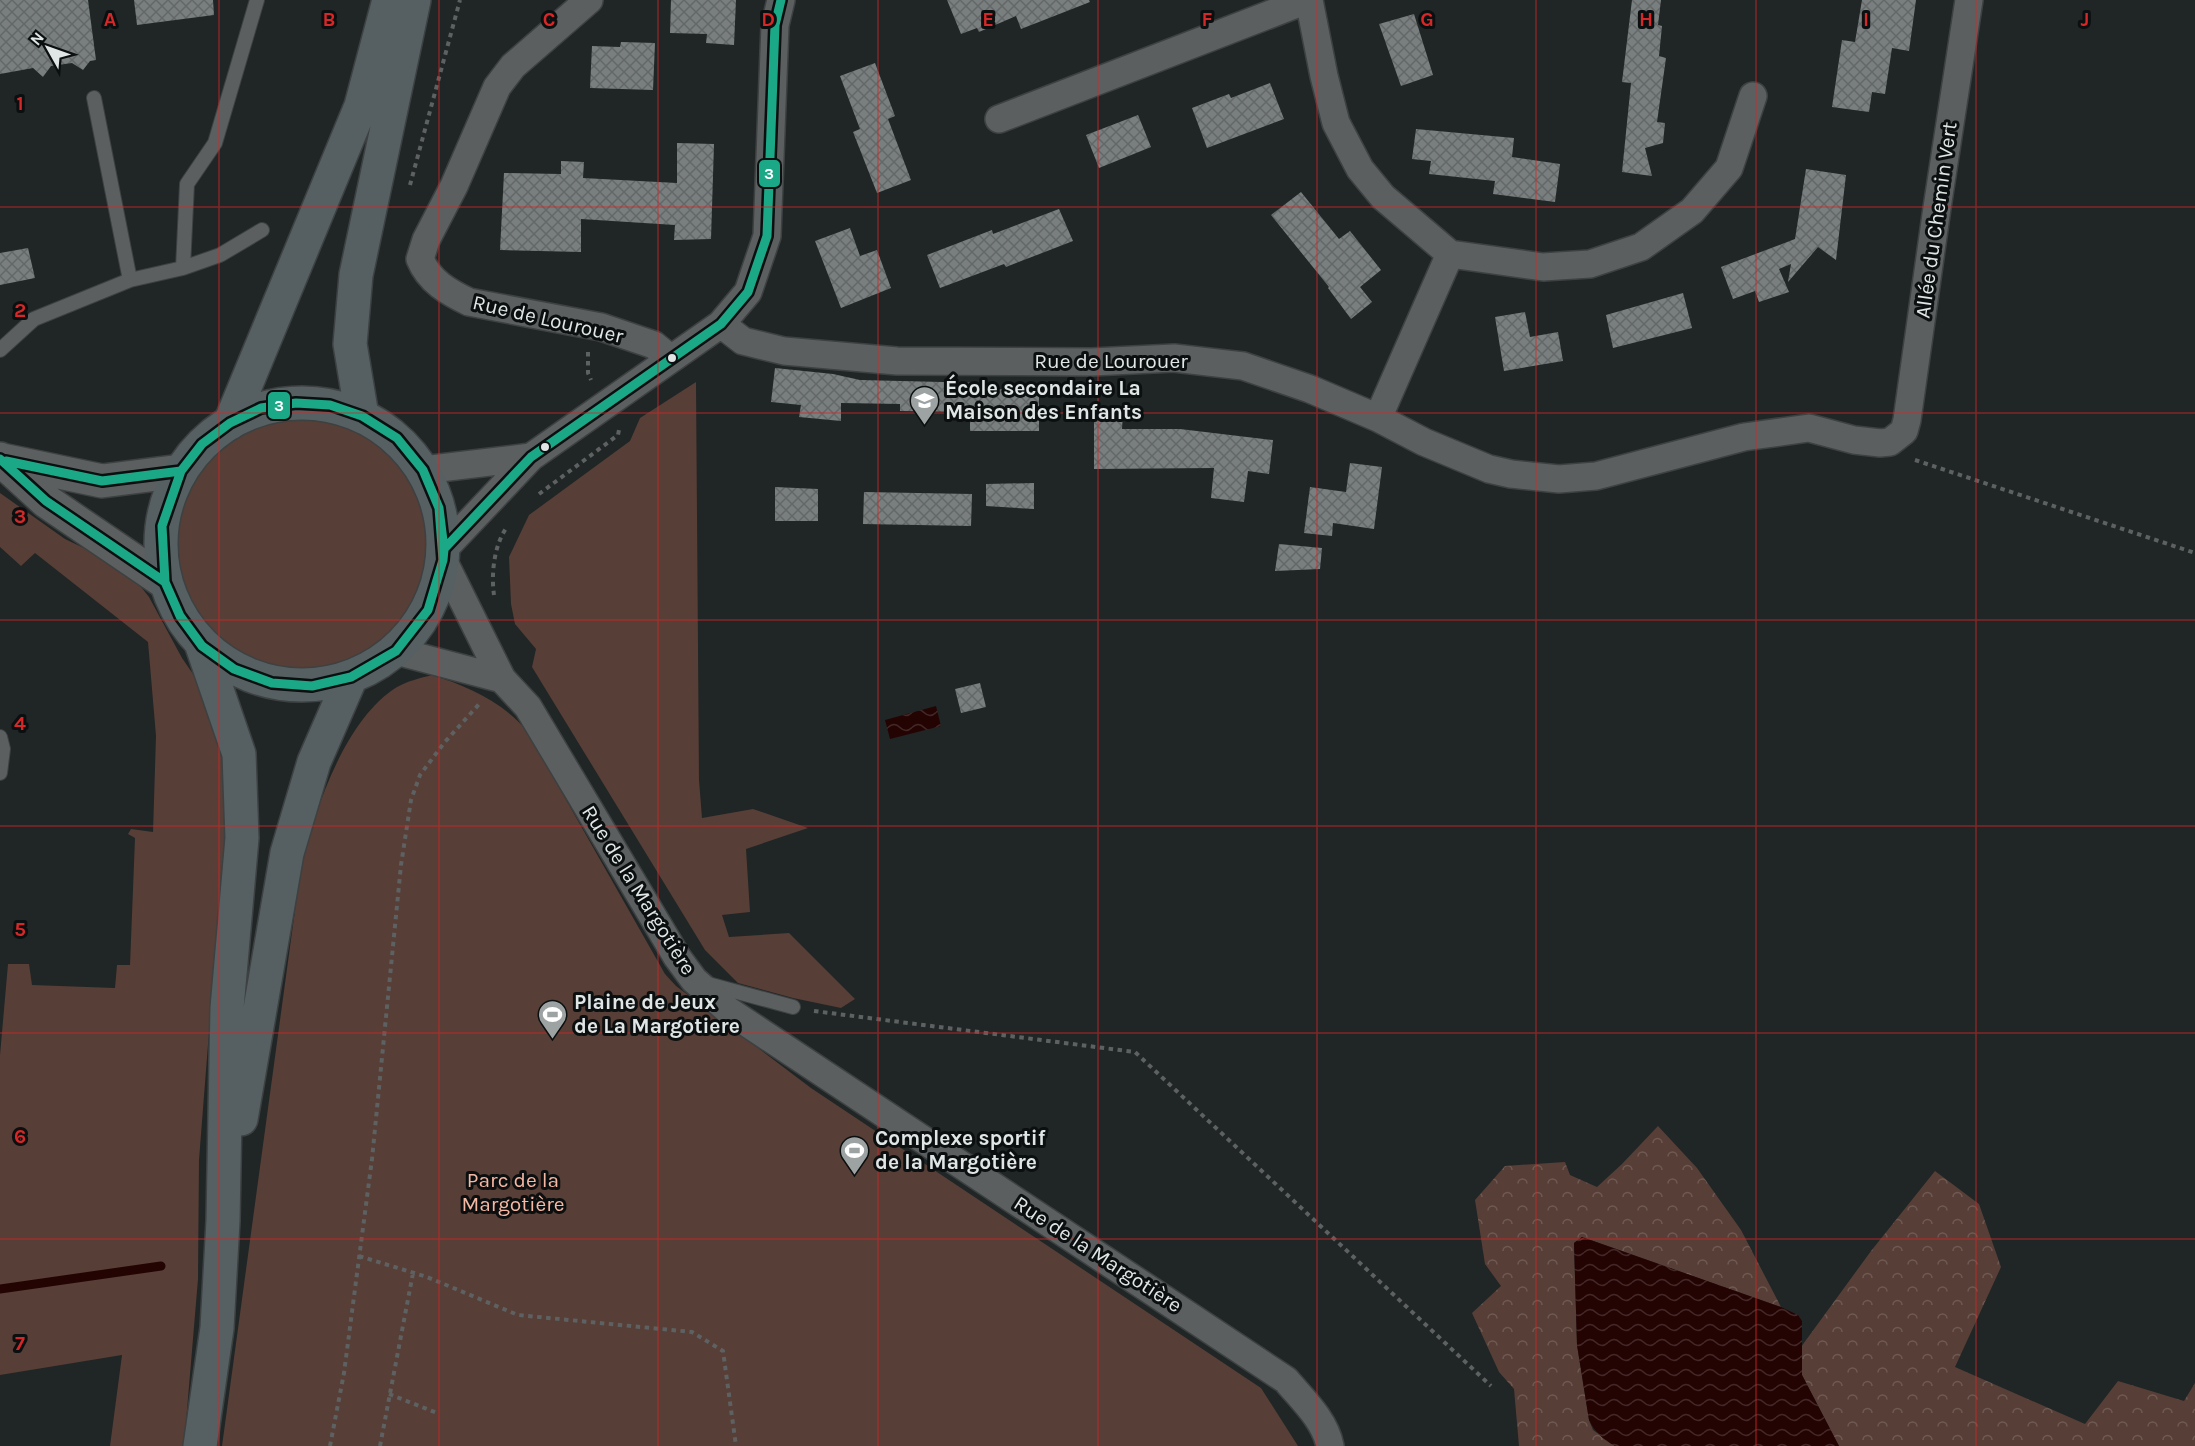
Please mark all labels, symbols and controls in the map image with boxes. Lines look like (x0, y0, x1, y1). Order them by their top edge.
text: A (104, 8, 117, 31)
text: B (323, 8, 335, 31)
text: C (543, 8, 555, 31)
text: D (761, 8, 775, 31)
text: E (982, 8, 994, 31)
text: F (1202, 8, 1213, 31)
text: G (1420, 8, 1434, 31)
text: H (1639, 8, 1653, 31)
text: I (1863, 8, 1869, 31)
text: J (2081, 8, 2089, 31)
north arrow (18, 18, 78, 78)
text: N (26, 28, 48, 49)
text: 1 (16, 92, 24, 115)
street label: Allée du Chemin Vert (1910, 120, 1962, 320)
line badge: 3 (758, 159, 781, 188)
text: 3 (764, 164, 774, 183)
street label: Rue de Lourouer (470, 290, 626, 348)
text: 2 (14, 299, 26, 322)
street label: Rue de Lourouer (1034, 349, 1188, 373)
unlabelled marker (666, 352, 678, 364)
place label: École secondaire La Maison des Enfants (945, 374, 1142, 424)
school or university icon: École secondaire La Maison des Enfants (908, 384, 940, 426)
line badge: 3 (267, 391, 291, 420)
text: 3 (274, 396, 284, 415)
unlabelled marker (539, 441, 551, 453)
text: 3 (14, 505, 26, 528)
text: 4 (14, 712, 26, 735)
street label: Rue de la Margotière (577, 801, 701, 979)
text: 5 (14, 918, 26, 941)
place label: Plaine de Jeux de La Margotiere (574, 990, 740, 1038)
sports icon: Plaine de Jeux de La Margotiere (537, 998, 569, 1040)
text: 6 (14, 1125, 26, 1148)
place label: Complexe sportif de la Margotière (875, 1126, 1046, 1174)
sports icon: Complexe sportif de la Margotière (838, 1134, 870, 1176)
park label: Parc de la Margotière (461, 1168, 565, 1216)
street label: Rue de la Margotière (1010, 1191, 1186, 1317)
text: 7 (15, 1332, 25, 1355)

